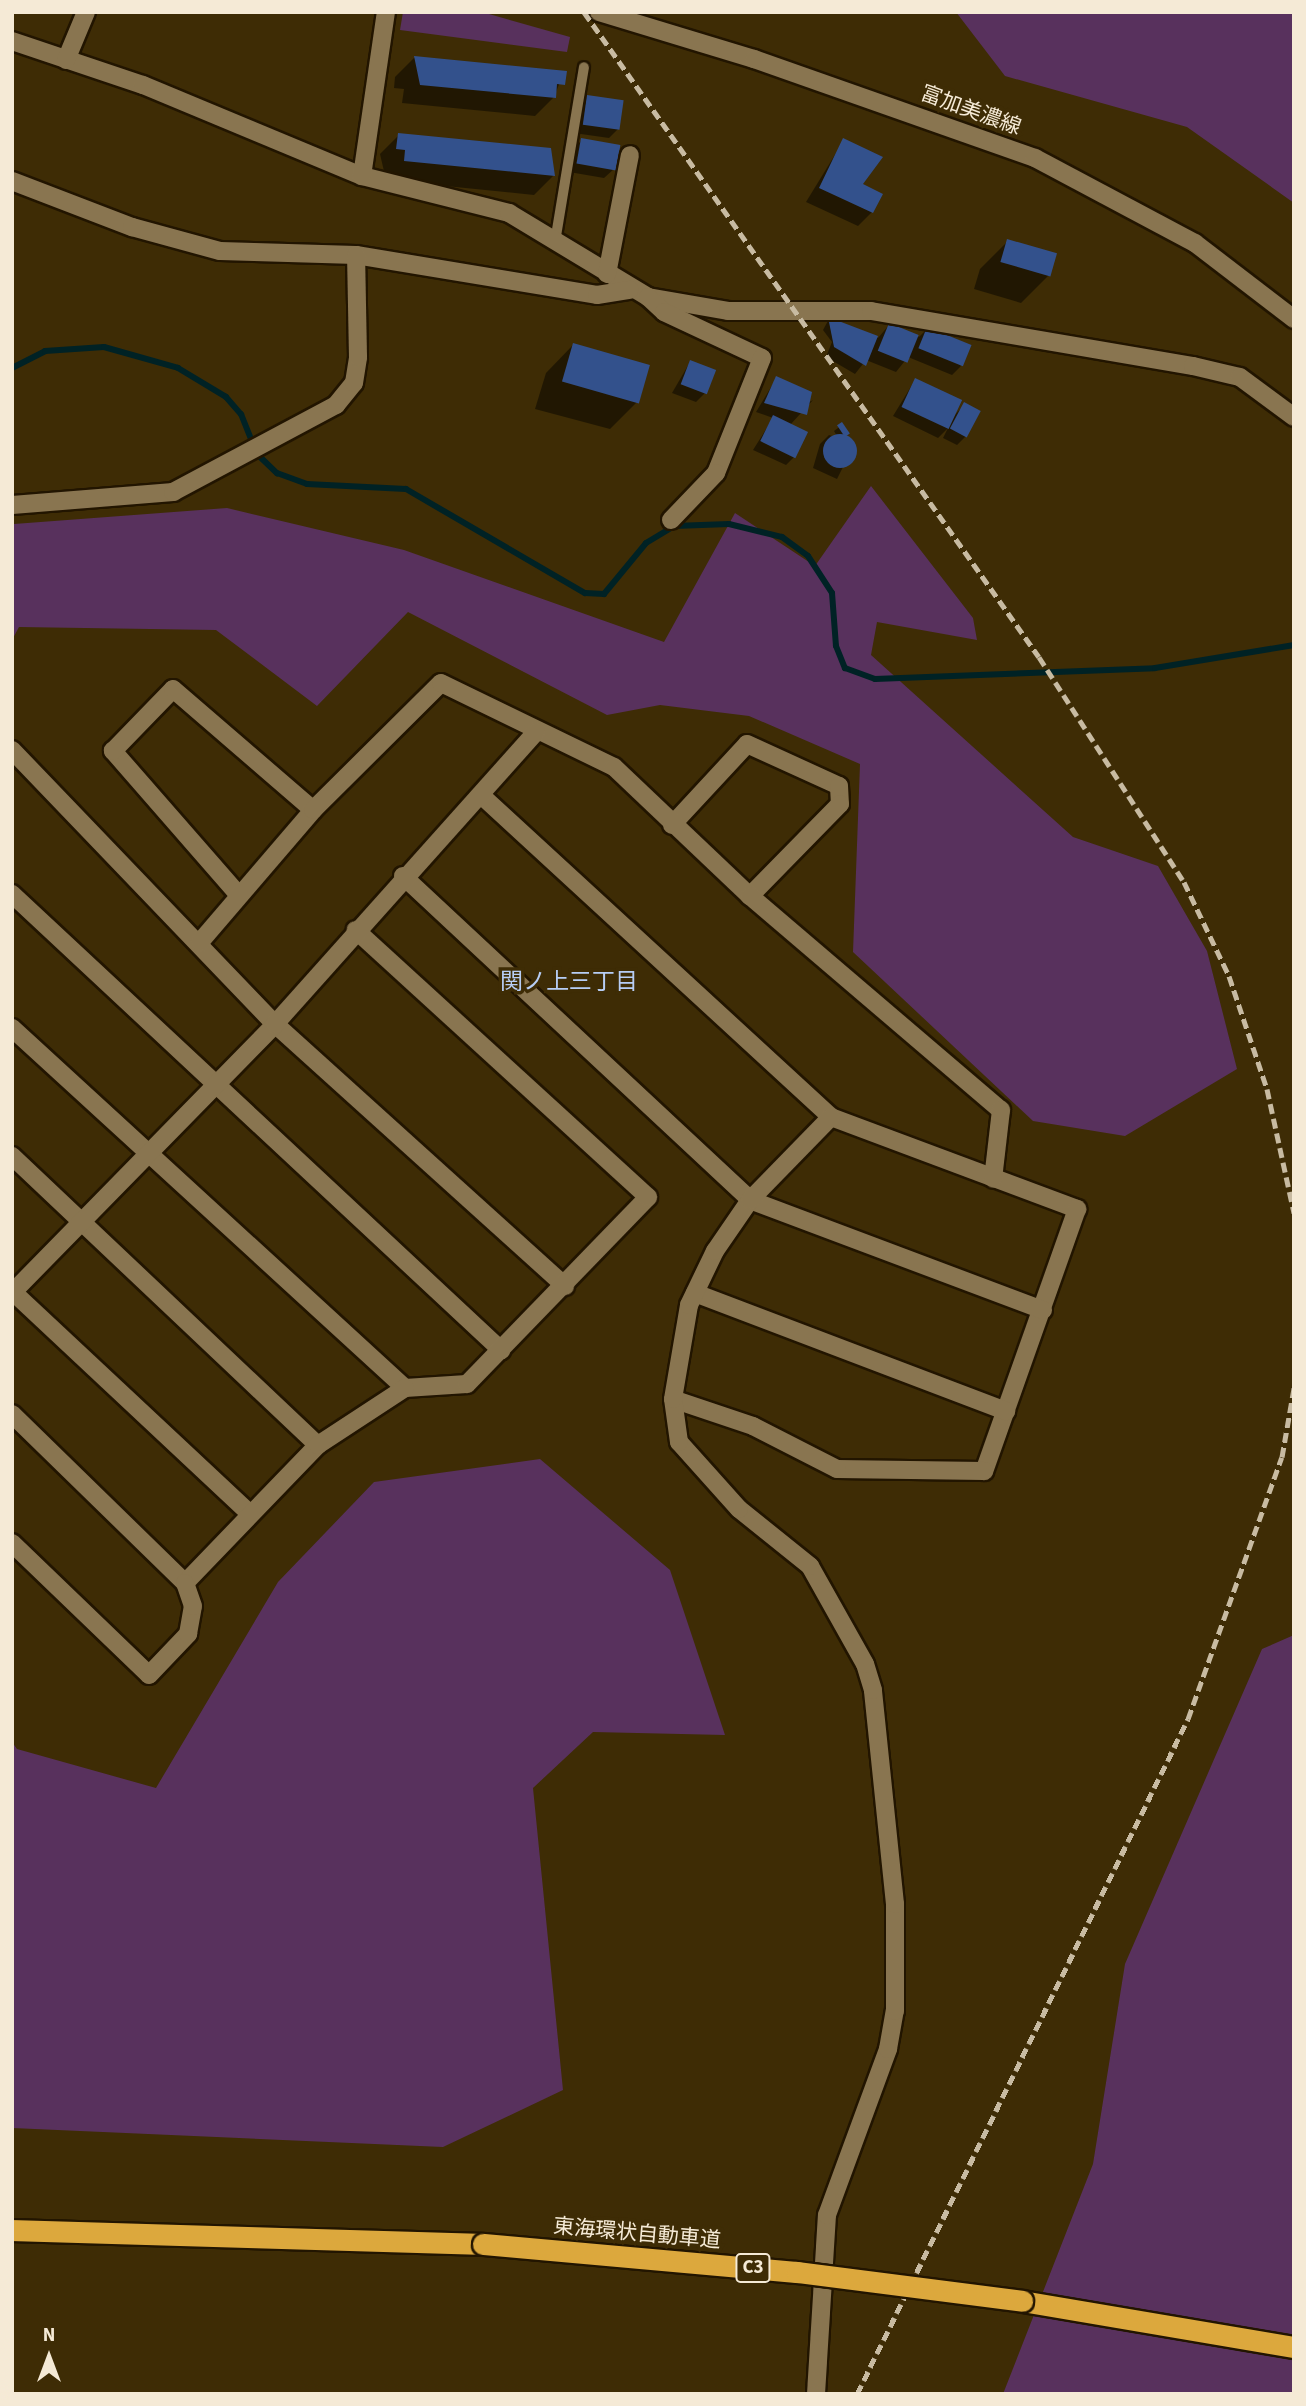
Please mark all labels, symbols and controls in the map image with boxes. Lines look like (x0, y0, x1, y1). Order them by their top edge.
street label: 富加美濃線 (917, 80, 1025, 140)
district label: 関ノ上三丁目 (500, 968, 638, 996)
street label: 東海環状自動車道 (552, 2213, 722, 2253)
road number: C3 (734, 2252, 772, 2284)
north arrow (14, 2322, 84, 2392)
text: N (43, 2322, 55, 2349)

